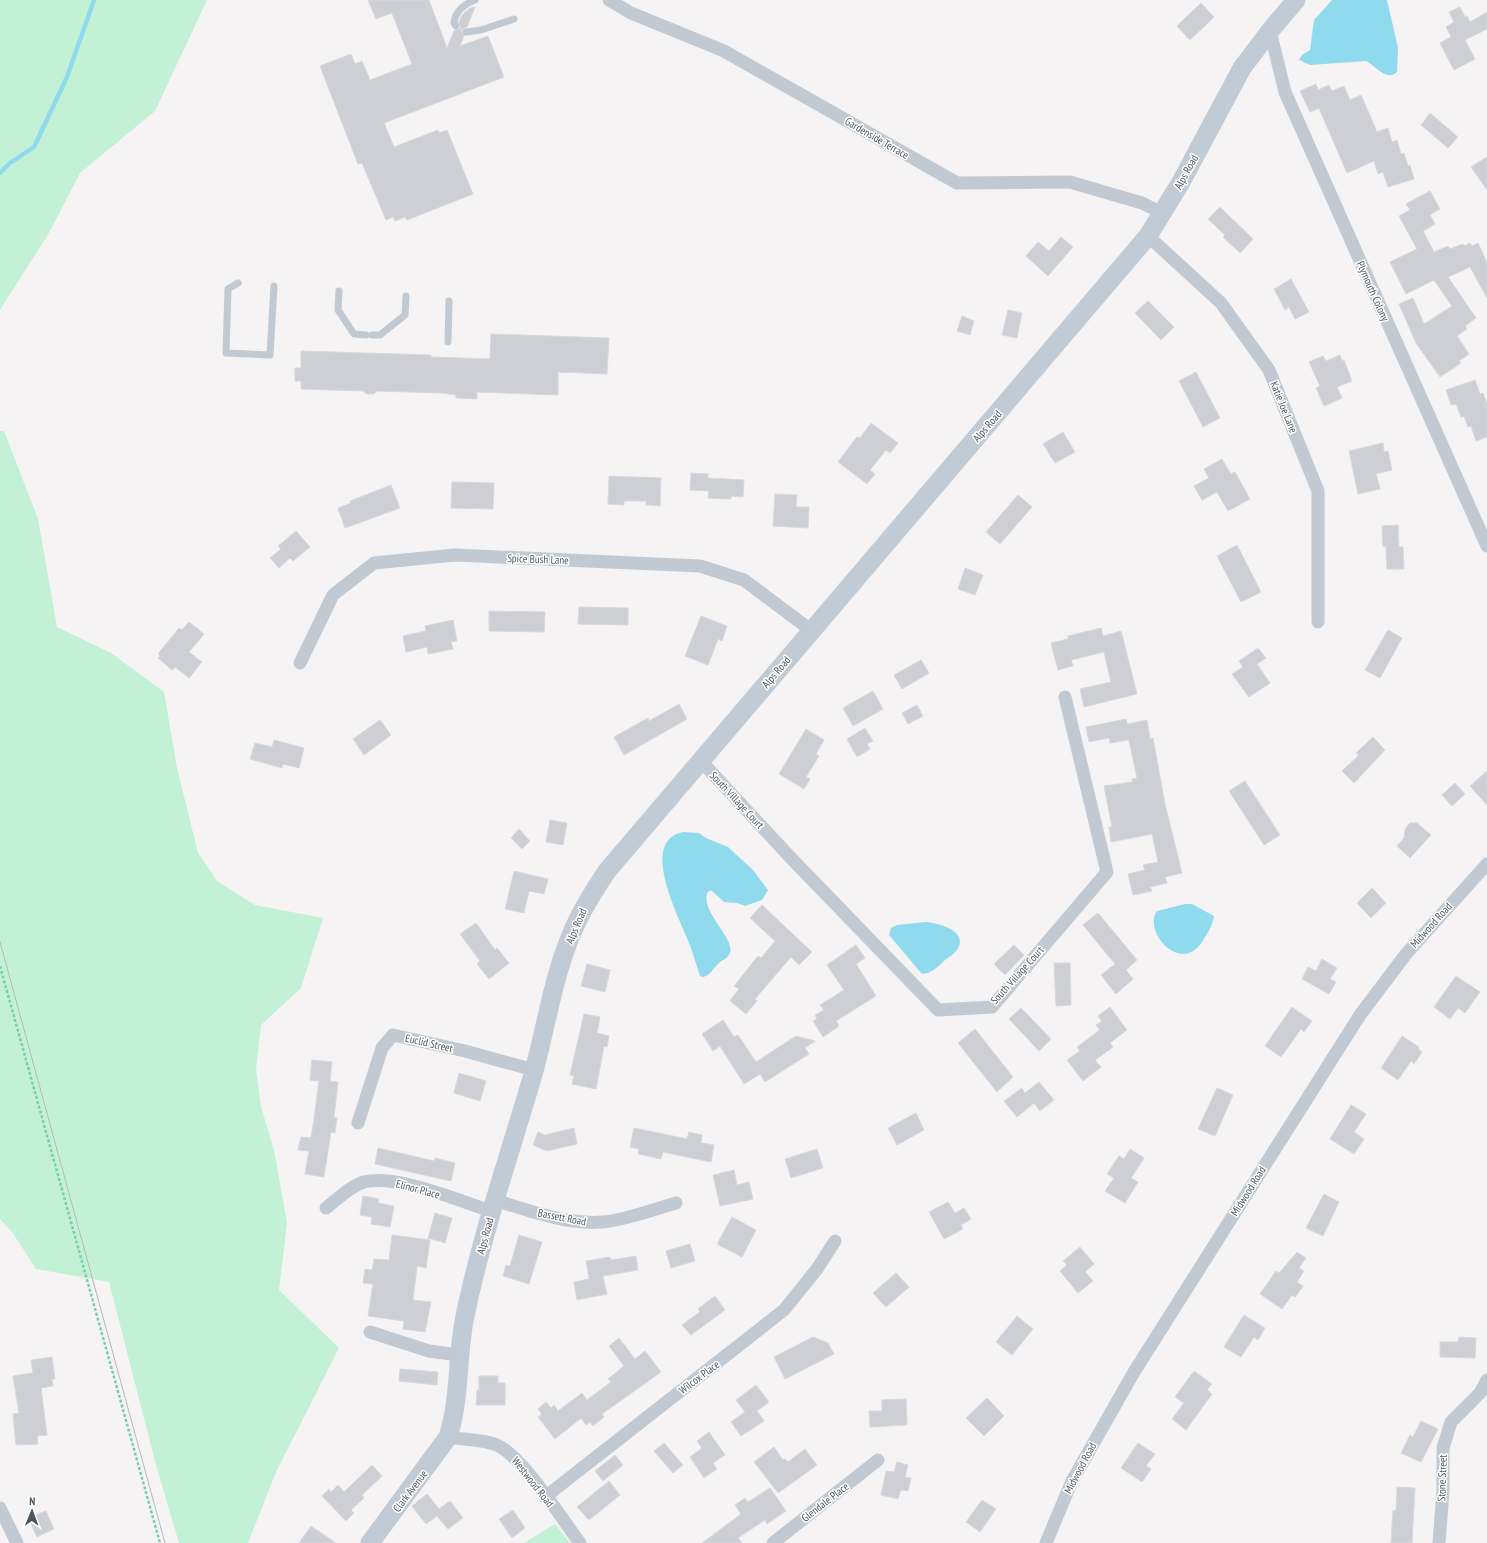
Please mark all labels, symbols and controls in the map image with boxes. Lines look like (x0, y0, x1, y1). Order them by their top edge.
street label: Gardenside Terrace (843, 114, 912, 162)
street label: Alps Road (1171, 152, 1201, 192)
street label: Plymouth Colony (1354, 259, 1393, 324)
street label: Katie Joe Lane (1267, 379, 1301, 435)
street label: Alps Road (969, 407, 1005, 445)
street label: Spice Bush Lane (507, 551, 569, 567)
street label: Alps Road (759, 653, 794, 691)
street label: South Village Court (707, 768, 767, 832)
street label: Midwood Road (1407, 899, 1455, 950)
street label: Alps Road (562, 906, 590, 946)
street label: South Village Court (987, 943, 1047, 1007)
street label: Euclid Street (404, 1031, 454, 1055)
street label: Midwood Road (1227, 1163, 1269, 1218)
street label: Elinor Place (395, 1176, 442, 1202)
street label: Bassett Road (537, 1205, 587, 1229)
street label: Alps Road (473, 1216, 497, 1256)
street label: Wilcox Place (676, 1357, 723, 1397)
street label: Midwood Road (1061, 1440, 1099, 1496)
street label: Westwood Road (509, 1454, 557, 1510)
street label: Stone Street (1434, 1454, 1450, 1502)
street label: Clark Avenue (390, 1467, 431, 1515)
street label: Glendale Place (799, 1479, 852, 1525)
north arrow (12, 1491, 52, 1531)
text: N (29, 1494, 35, 1508)

